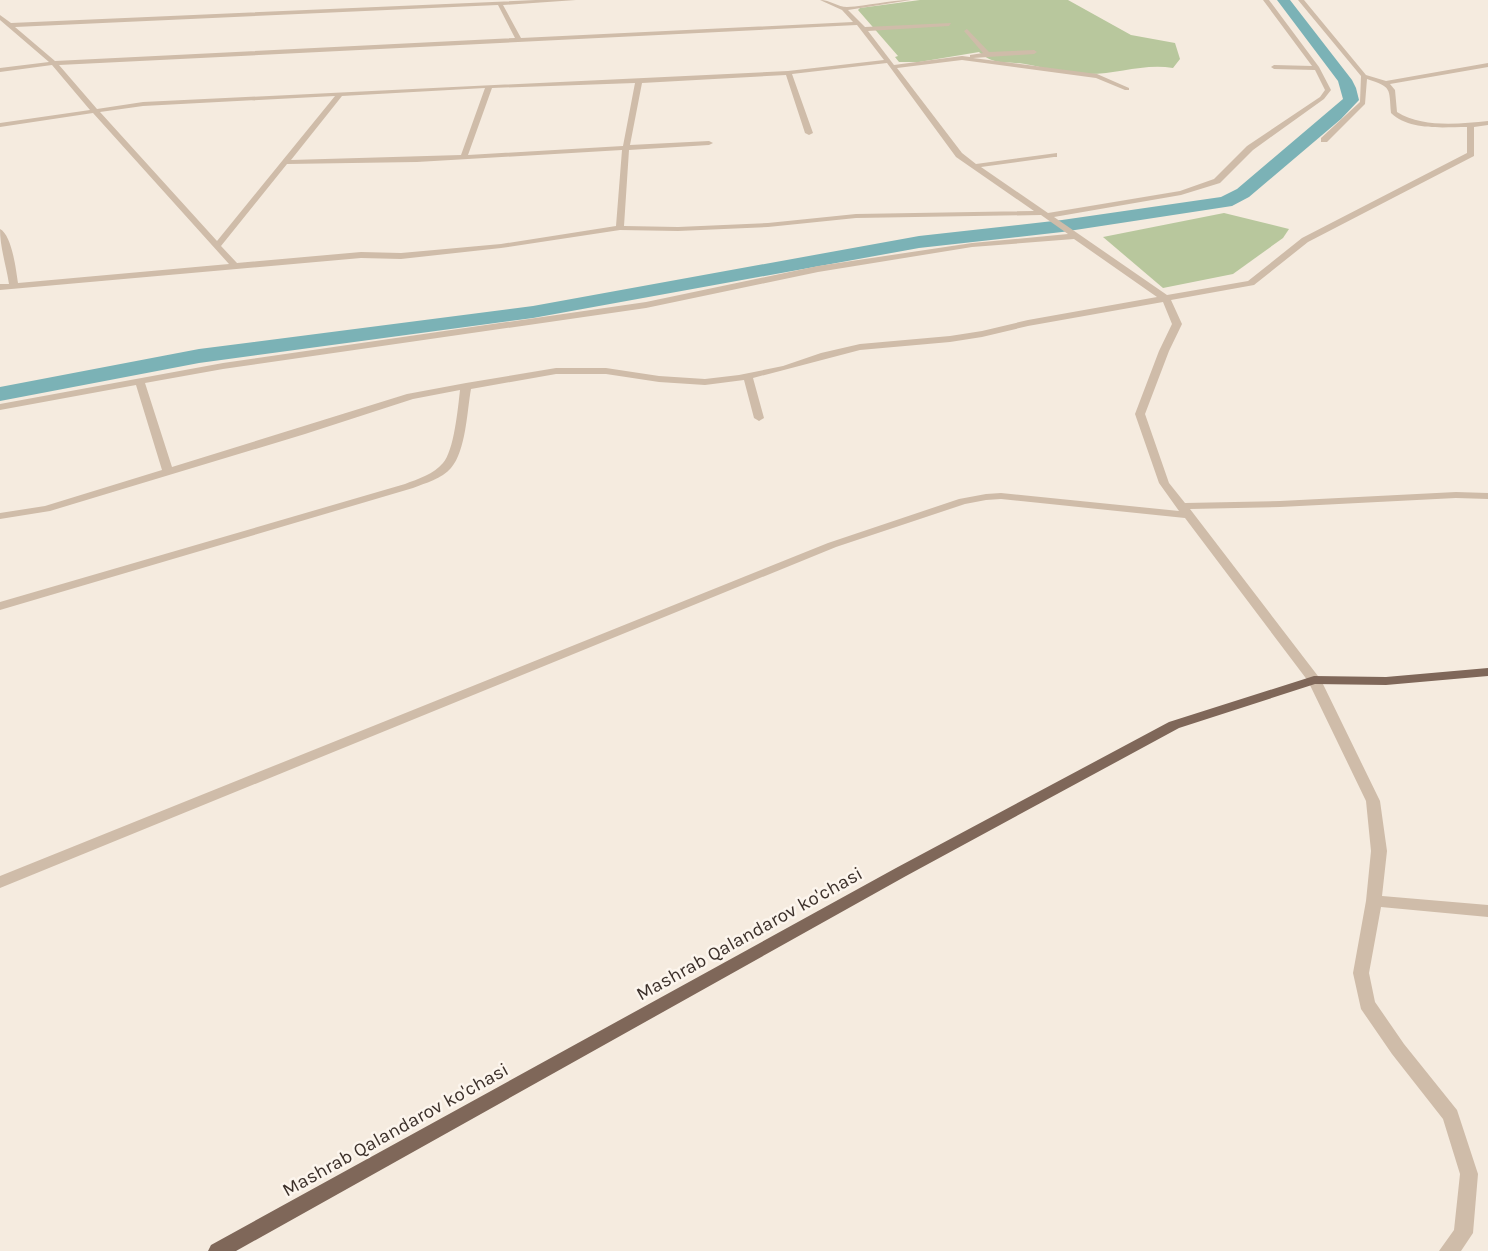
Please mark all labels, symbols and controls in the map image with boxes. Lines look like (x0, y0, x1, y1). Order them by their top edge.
street label: Mashrab Qalandarov ko'chasi (633, 862, 866, 1005)
street label: Mashrab Qalandarov ko'chasi (279, 1058, 512, 1201)

